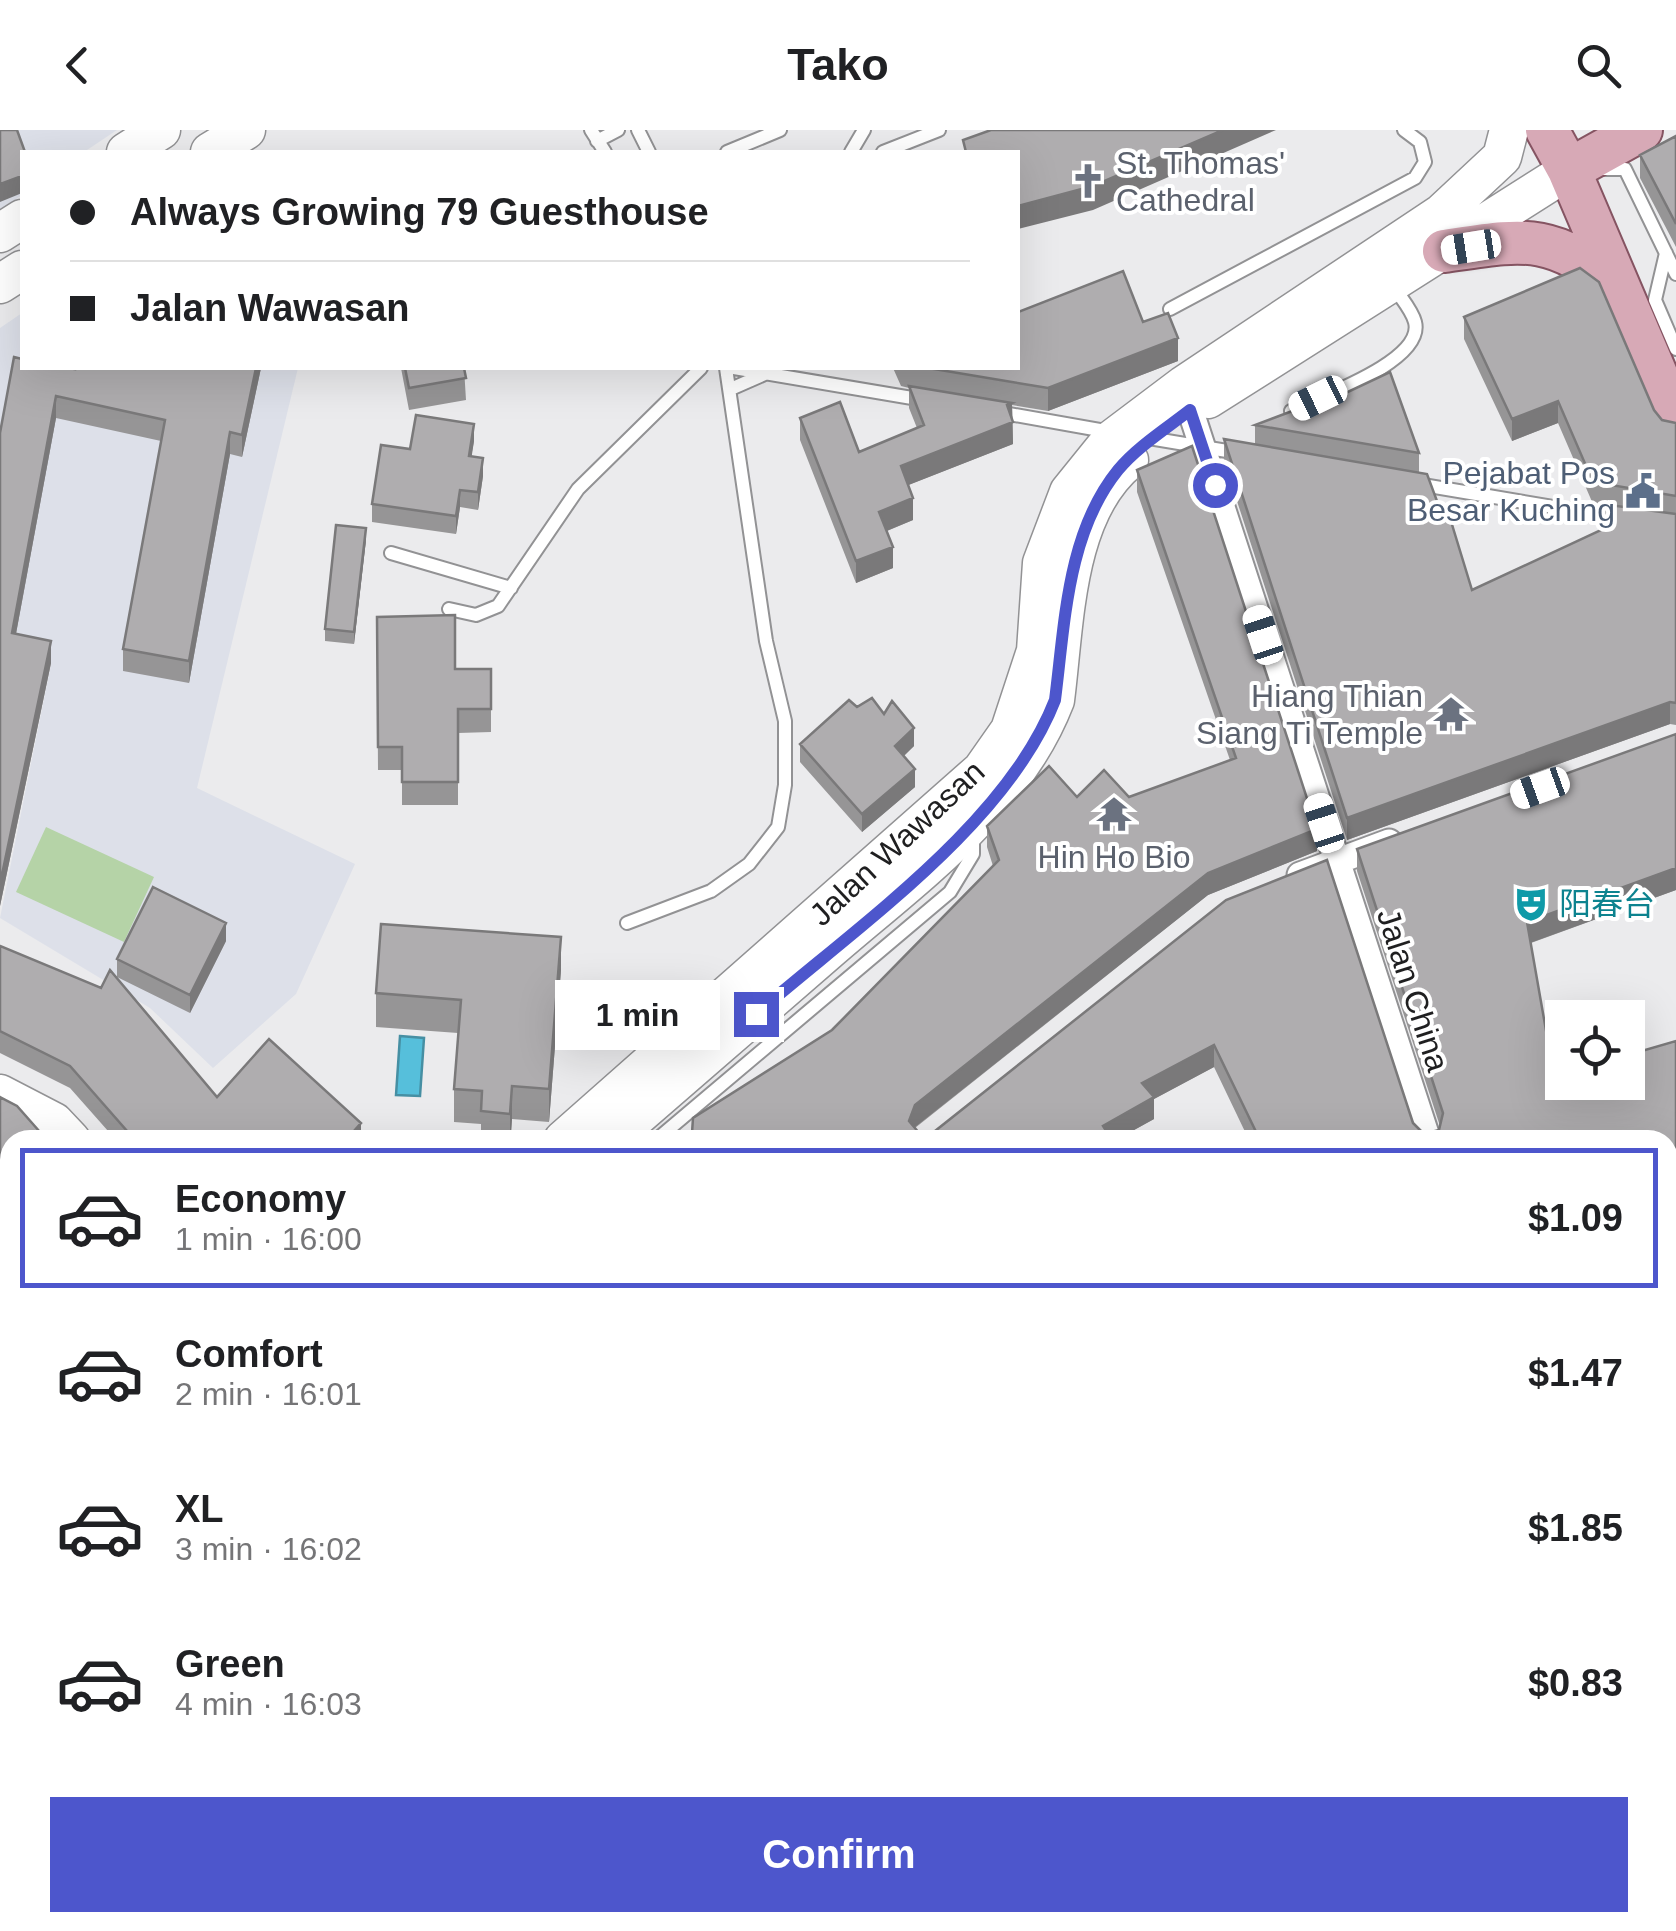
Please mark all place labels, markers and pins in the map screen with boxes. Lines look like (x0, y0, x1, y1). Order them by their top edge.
place label: St. Thomas' Cathedral (1116, 145, 1285, 218)
church icon: St. Thomas' Cathedral (1069, 162, 1107, 200)
place label: Pejabat Pos Besar Kuching (1407, 455, 1615, 528)
public building icon: Pejabat Pos Besar Kuching (1624, 472, 1662, 510)
place label: Hiang Thian Siang Ti Temple (1196, 678, 1423, 751)
temple icon: Hiang Thian Siang Ti Temple (1432, 695, 1470, 733)
temple icon: Hin Ho Bio (1095, 795, 1133, 833)
place label: Hin Ho Bio (1038, 839, 1190, 875)
theatre icon: 阳春台 (1512, 885, 1550, 923)
place label: 阳春台 (1559, 886, 1655, 922)

